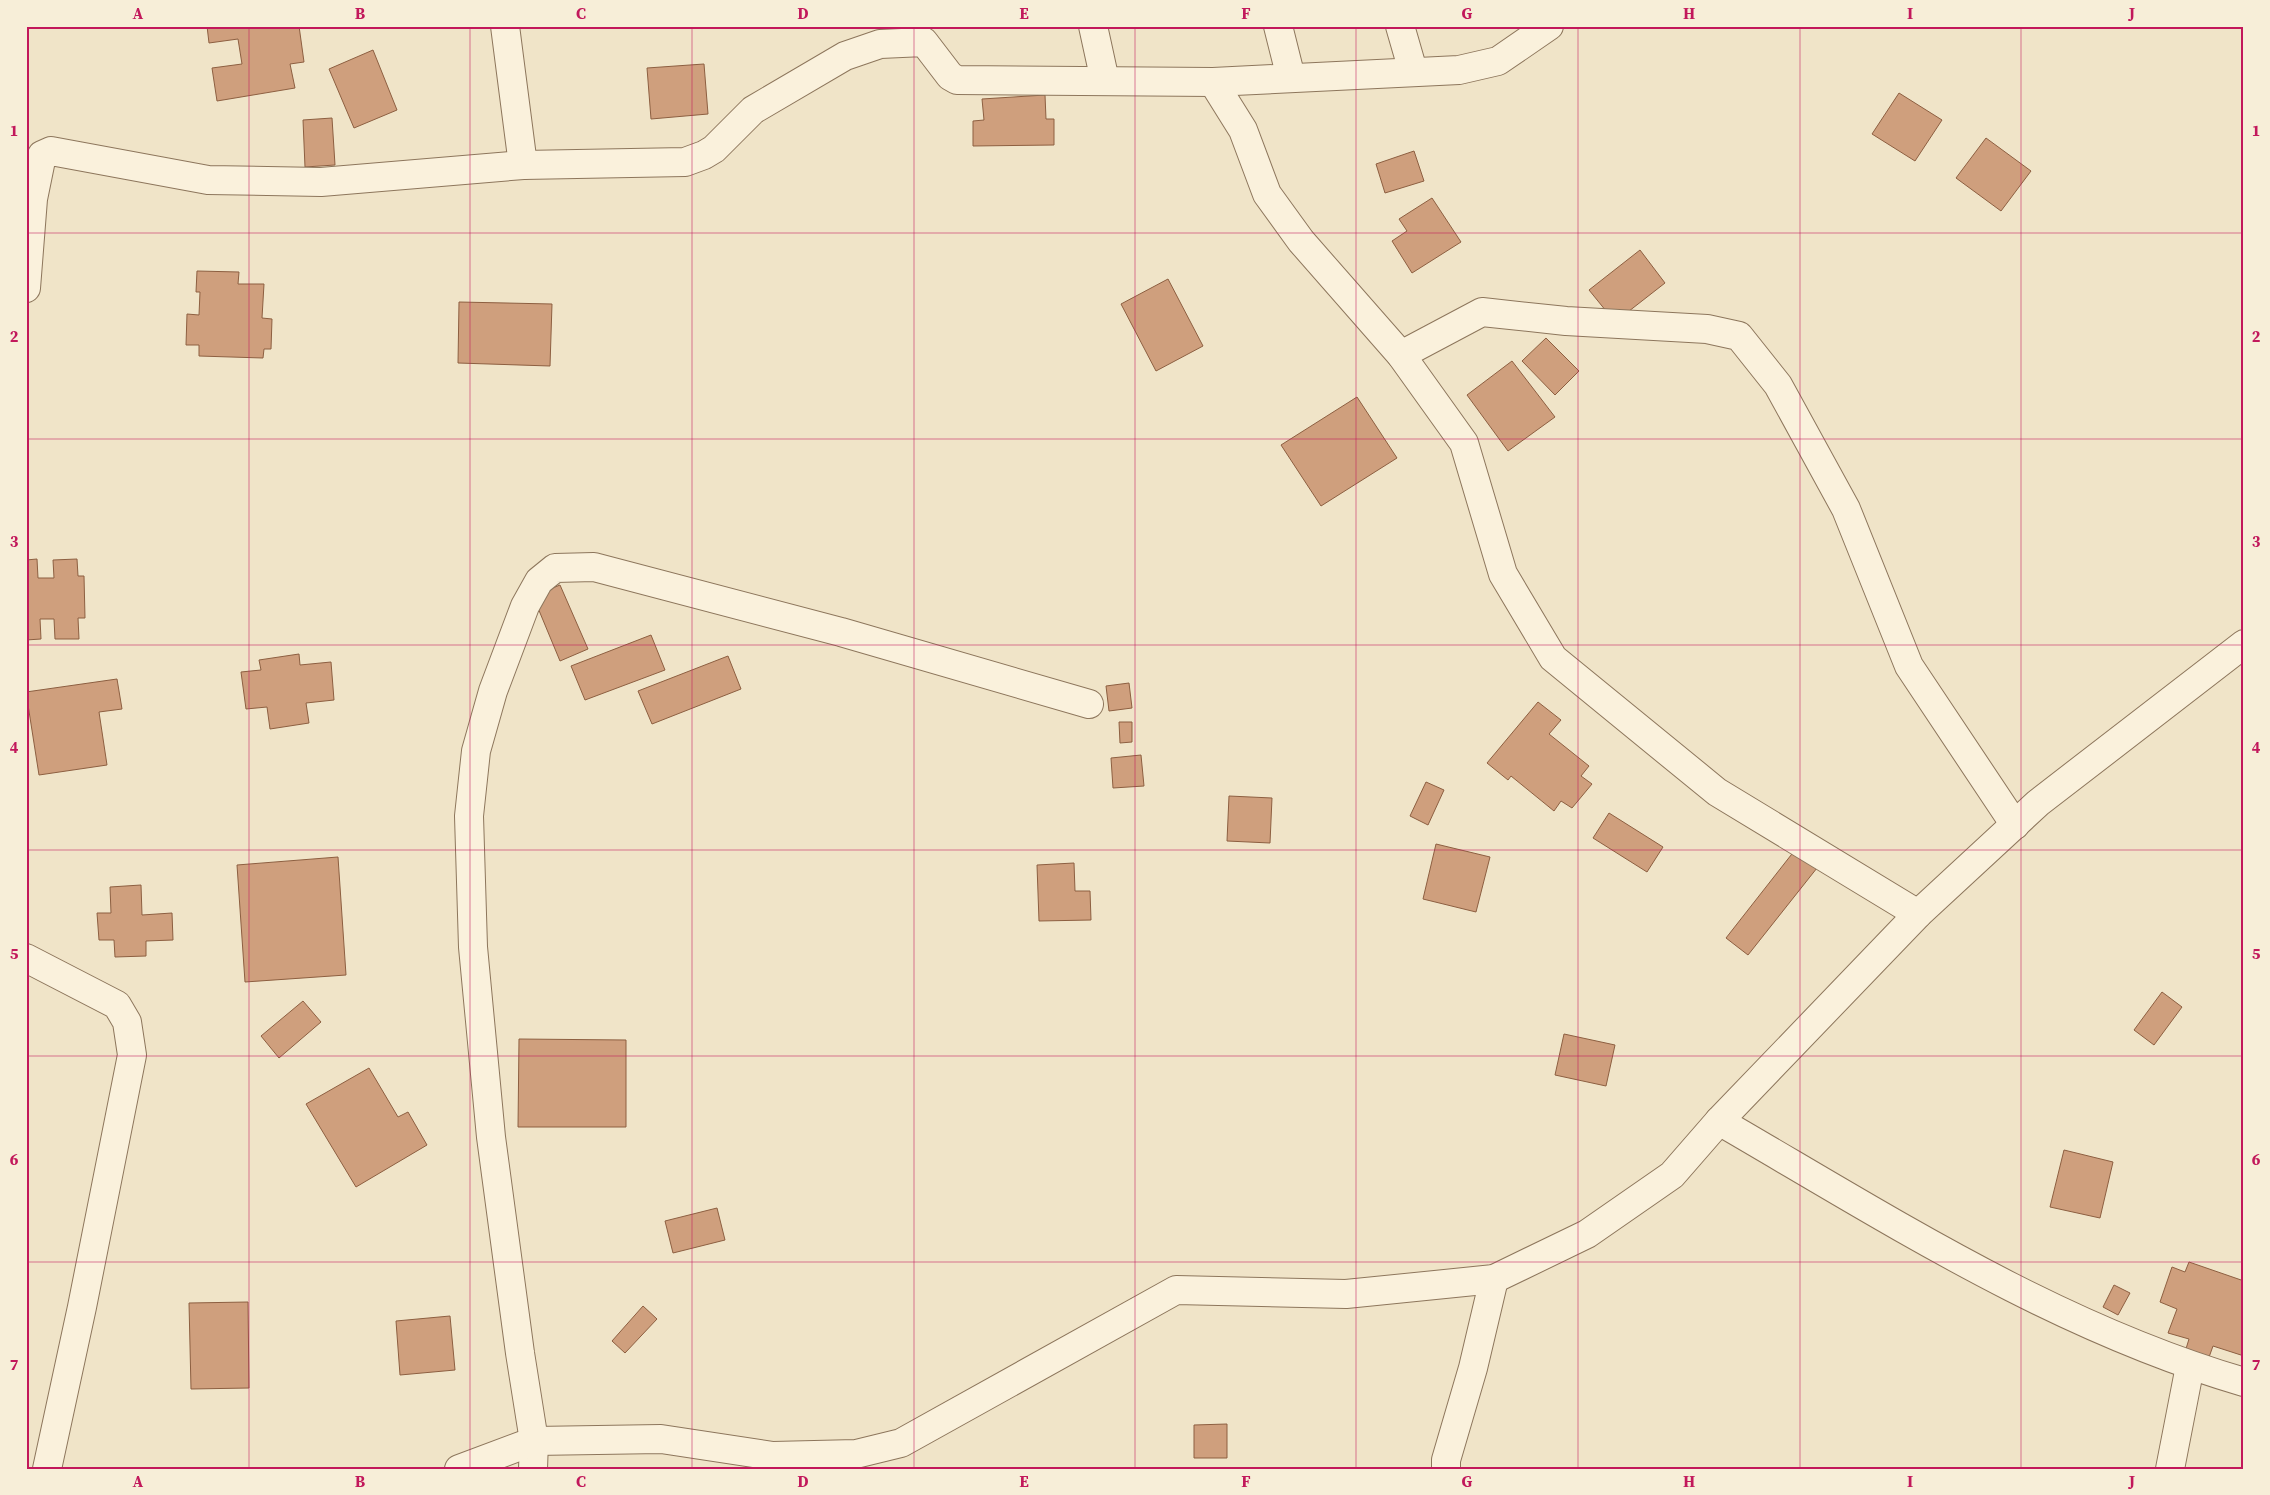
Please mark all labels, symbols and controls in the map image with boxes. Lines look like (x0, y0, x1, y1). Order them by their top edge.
text: A (133, 2, 144, 24)
text: B (355, 2, 366, 24)
text: C (576, 2, 586, 24)
text: D (797, 2, 809, 24)
text: E (1019, 2, 1029, 24)
text: F (1241, 2, 1251, 24)
text: G (1462, 2, 1473, 24)
text: H (1683, 2, 1695, 24)
text: I (1907, 2, 1913, 24)
text: J (2128, 2, 2135, 24)
text: 1 (10, 119, 18, 141)
text: 1 (2252, 119, 2260, 141)
text: 2 (10, 325, 19, 347)
text: 2 (2252, 325, 2261, 347)
text: 3 (10, 530, 19, 552)
text: 3 (2252, 530, 2261, 552)
text: 4 (10, 736, 19, 758)
text: 4 (2252, 736, 2261, 758)
text: 5 (10, 942, 19, 964)
text: 5 (2252, 942, 2261, 964)
text: 6 (10, 1148, 19, 1170)
text: 6 (2252, 1148, 2261, 1170)
text: 7 (10, 1353, 19, 1375)
text: 7 (2252, 1353, 2261, 1375)
text: A (133, 1470, 144, 1492)
text: B (355, 1470, 366, 1492)
text: C (576, 1470, 586, 1492)
text: D (797, 1470, 809, 1492)
text: E (1019, 1470, 1029, 1492)
text: F (1241, 1470, 1251, 1492)
text: G (1462, 1470, 1473, 1492)
text: H (1683, 1470, 1695, 1492)
text: I (1907, 1470, 1913, 1492)
text: J (2128, 1470, 2135, 1492)

